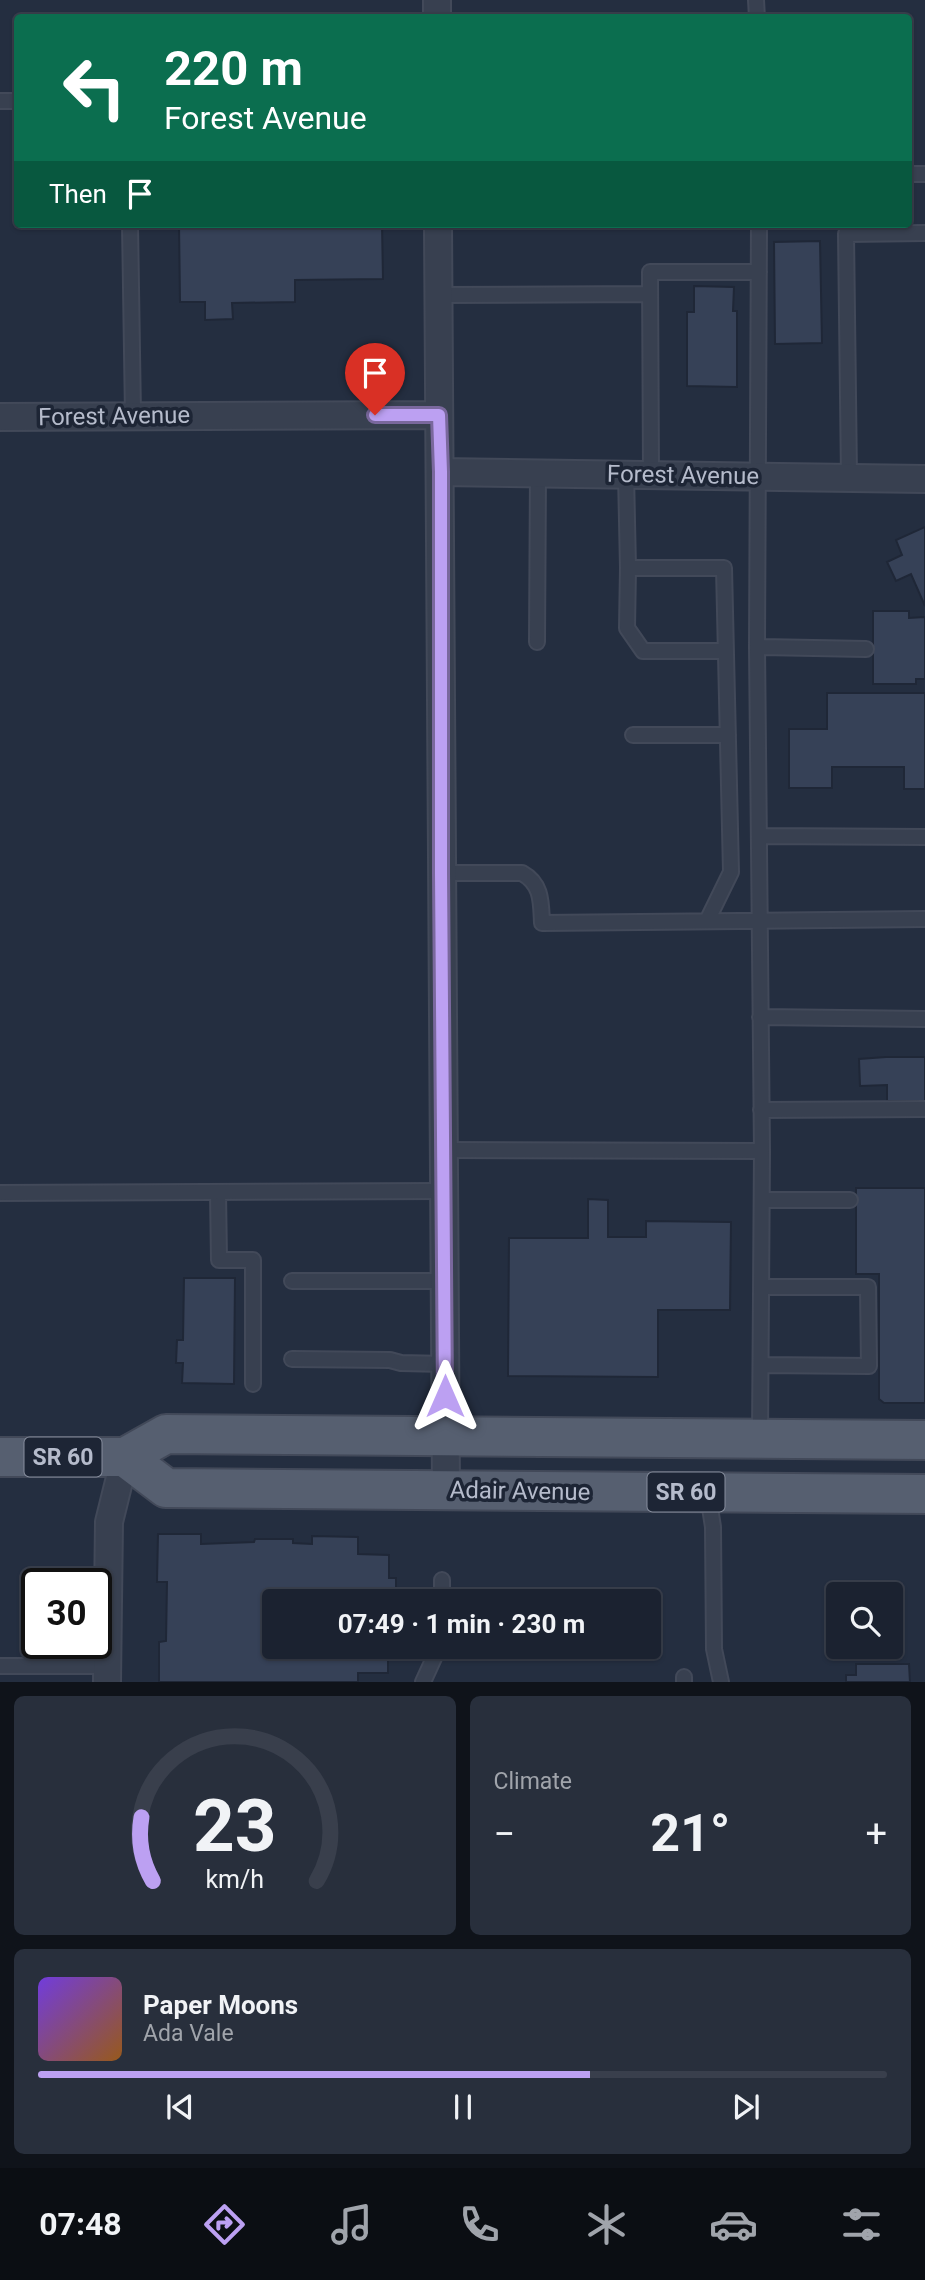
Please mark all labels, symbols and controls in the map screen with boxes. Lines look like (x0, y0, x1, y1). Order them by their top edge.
text: 220 m (164, 40, 303, 97)
icon: left (49, 42, 140, 133)
text: Forest Avenue (164, 99, 367, 137)
icon: arrive (121, 175, 159, 213)
text: Then (49, 179, 107, 209)
pin (345, 343, 405, 415)
icon: arrive (356, 354, 394, 392)
street label: Forest Avenue (38, 401, 190, 431)
street label: Forest Avenue (607, 460, 759, 490)
position arrow (408, 1359, 482, 1433)
road number: SR 60 (24, 1438, 102, 1476)
road number: SR 60 (648, 1472, 724, 1512)
street label: Adair Avenue (449, 1476, 591, 1506)
speed limit sign: 30 (21, 1568, 112, 1659)
map controls (826, 1582, 903, 1659)
button: search (826, 1582, 903, 1659)
text: 07:49 · 1 min · 230 m (338, 1609, 585, 1639)
text: Climate (494, 1768, 572, 1795)
text: 23 (193, 1784, 277, 1870)
text: 21° (650, 1803, 730, 1864)
text: − (494, 1812, 515, 1856)
text: + (865, 1812, 887, 1856)
text: km/h (205, 1865, 264, 1894)
text: Paper Moons (143, 1990, 298, 2020)
text: Ada Vale (143, 2020, 234, 2047)
icon: previous (161, 2088, 199, 2126)
icon: pause (444, 2088, 482, 2126)
icon: next (727, 2088, 765, 2126)
icon: directions (200, 2200, 249, 2249)
icon: music (327, 2200, 376, 2249)
icon: phone (455, 2200, 504, 2249)
icon: climate (582, 2200, 631, 2249)
icon: car (709, 2200, 758, 2249)
icon: filters (837, 2200, 886, 2249)
text: 07:48 (39, 2205, 122, 2243)

